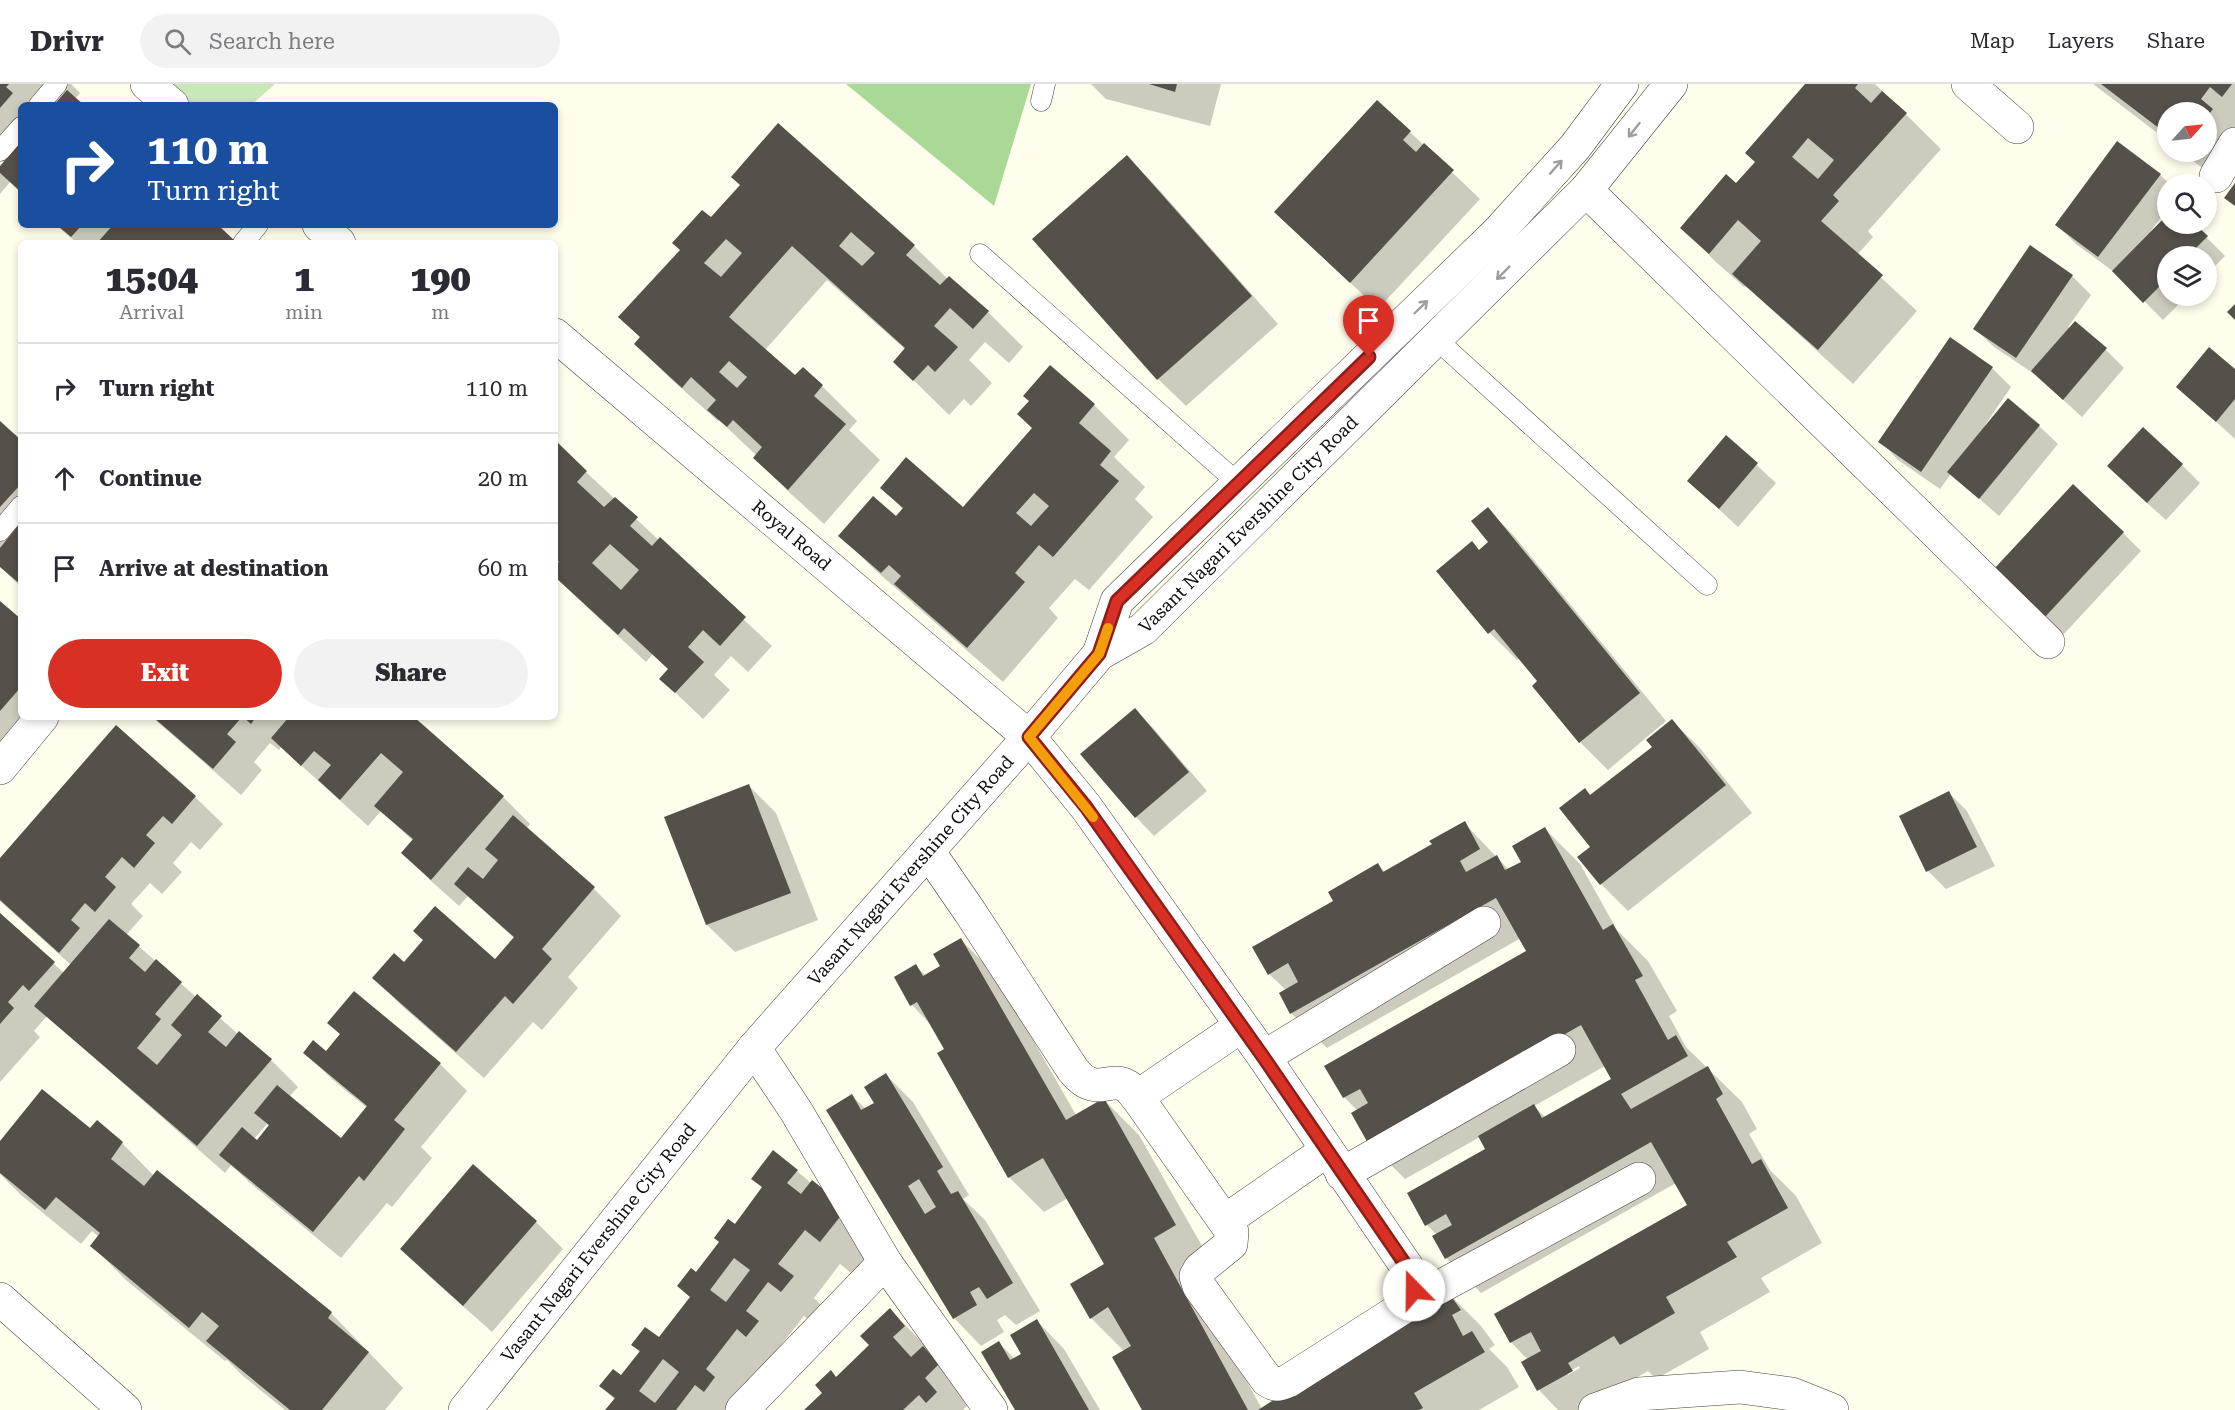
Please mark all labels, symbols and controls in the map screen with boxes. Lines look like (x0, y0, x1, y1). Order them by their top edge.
search box (140, 14, 560, 68)
text: Drivr (30, 25, 104, 58)
icon: search (161, 25, 194, 58)
text: Search here (209, 29, 335, 54)
text: Map (1970, 29, 2015, 53)
text: Layers (2048, 29, 2114, 53)
text: Share (2147, 29, 2205, 53)
north arrow (2157, 102, 2217, 162)
map controls (2157, 102, 2217, 306)
one-way arrow (1628, 122, 1641, 138)
text: 110 m (147, 125, 269, 174)
icon: right (48, 126, 126, 204)
one-way arrow (1549, 160, 1563, 175)
button: search (2157, 174, 2217, 234)
text: Turn right (147, 175, 280, 207)
button: layers (2157, 246, 2217, 306)
text: 15:04 (105, 258, 198, 300)
text: 1 (294, 258, 314, 300)
text: 190 (410, 258, 471, 300)
one-way arrow (1495, 266, 1510, 281)
pin (1343, 295, 1394, 357)
one-way arrow (1413, 299, 1428, 314)
text: Arrival (119, 300, 184, 324)
text: min (285, 300, 323, 324)
text: m (431, 300, 450, 324)
icon: arrive (1352, 304, 1385, 337)
icon: right (48, 372, 81, 405)
text: Turn right (99, 376, 214, 401)
text: 110 m (465, 376, 528, 401)
street label: Vasant Nagari Evershine City Road (1134, 411, 1362, 637)
icon: ahead (48, 462, 81, 495)
text: Continue (99, 466, 202, 491)
text: 20 m (478, 466, 528, 491)
street label: Royal Road (748, 496, 836, 575)
icon: arrive (48, 552, 81, 585)
text: Arrive at destination (99, 556, 328, 581)
text: 60 m (478, 556, 528, 581)
button: Exit (48, 639, 282, 708)
button: Share (294, 639, 528, 708)
street label: Vasant Nagari Evershine City Road (803, 751, 1018, 989)
street label: Vasant Nagari Evershine City Road (496, 1118, 700, 1366)
position arrow (1382, 1258, 1446, 1322)

